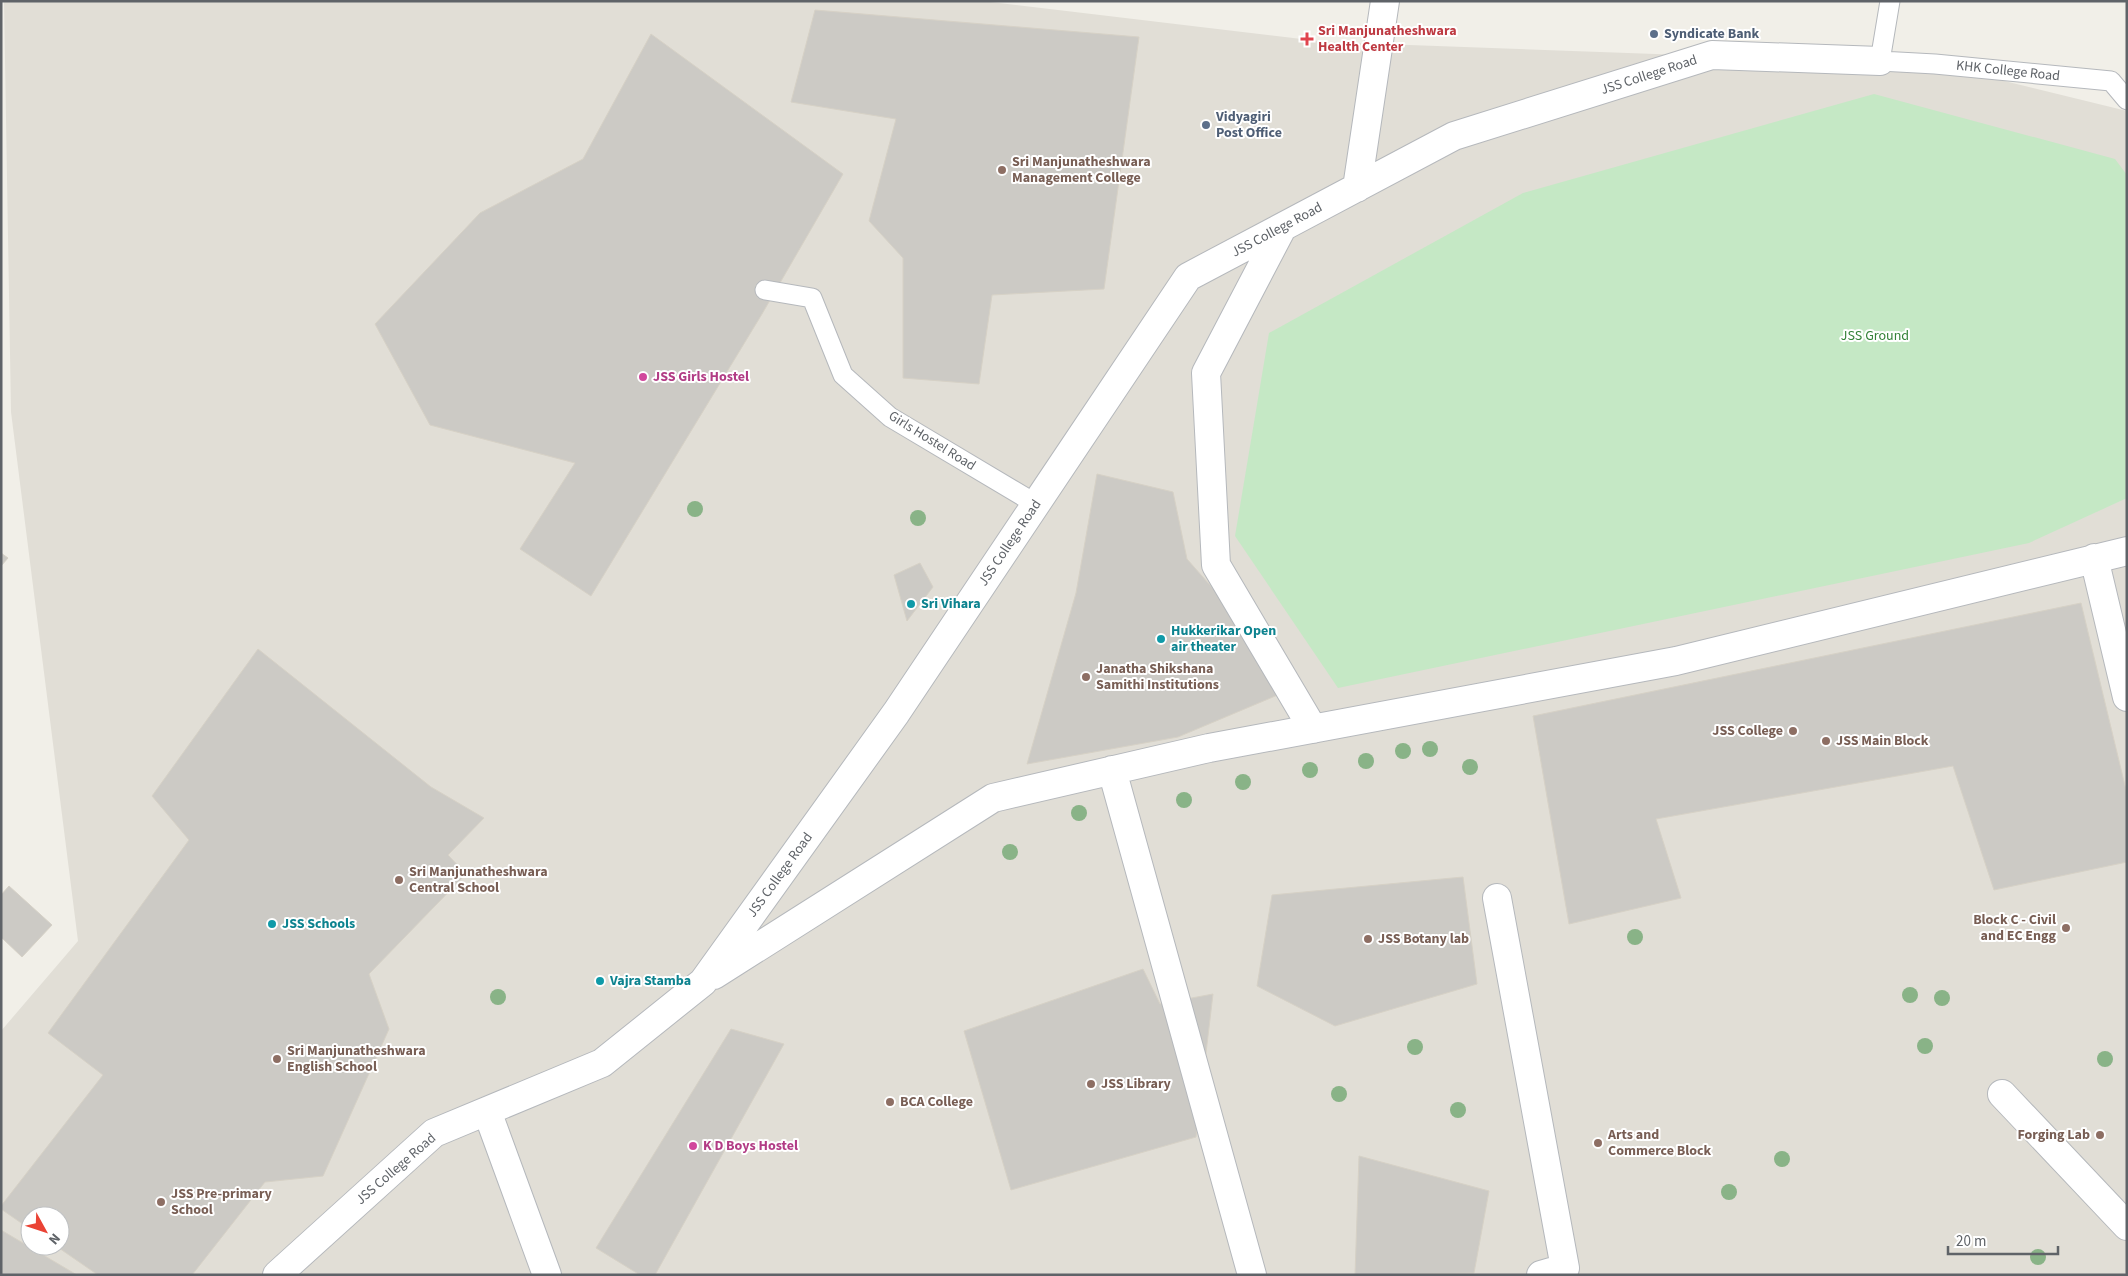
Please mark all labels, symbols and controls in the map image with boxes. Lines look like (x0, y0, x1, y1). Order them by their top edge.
place label: Sri Manjunatheshwara Health Center (1318, 21, 1457, 57)
place label: Syndicate Bank (1664, 24, 1760, 44)
marker: Syndicate Bank (1648, 28, 1660, 40)
marker: Sri Manjunatheshwara Health Center (1300, 32, 1314, 46)
street label: JSS College Road (1598, 50, 1700, 100)
street label: KHK College Road (1955, 56, 2061, 86)
place label: Vidyagiri Post Office (1215, 107, 1282, 143)
marker: Vidyagiri Post Office (1200, 119, 1212, 131)
place label: Sri Manjunatheshwara Management College (1012, 152, 1151, 188)
marker: Sri Manjunatheshwara Management College (996, 164, 1008, 176)
street label: JSS College Road (1228, 198, 1326, 262)
park label: JSS Ground (1841, 326, 1909, 346)
place label: JSS Girls Hostel (653, 367, 749, 387)
marker: JSS Girls Hostel (637, 371, 649, 383)
street label: Girls Hostel Road (885, 406, 979, 476)
street label: JSS College Road (974, 496, 1046, 590)
place label: Sri Vihara (921, 594, 981, 614)
marker: Sri Vihara (905, 598, 917, 610)
place label: Hukkerikar Open air theater (1171, 621, 1276, 657)
marker: Hukkerikar Open air theater (1155, 633, 1167, 645)
place label: Janatha Shikshana Samithi Institutions (1096, 659, 1219, 695)
marker: Janatha Shikshana Samithi Institutions (1080, 671, 1092, 683)
place label: JSS College (1712, 721, 1783, 741)
marker: JSS College (1787, 725, 1799, 737)
place label: JSS Main Block (1836, 731, 1929, 751)
marker: JSS Main Block (1820, 735, 1832, 747)
street label: JSS College Road (742, 828, 818, 922)
place label: Sri Manjunatheshwara Central School (409, 862, 548, 898)
marker: Sri Manjunatheshwara Central School (393, 874, 405, 886)
place label: Block C - Civil and EC Engg (1973, 910, 2057, 946)
place label: JSS Schools (282, 914, 355, 934)
marker: JSS Schools (266, 918, 278, 930)
marker: Block C - Civil and EC Engg (2060, 922, 2072, 934)
place label: JSS Botany lab (1378, 929, 1469, 949)
marker: JSS Botany lab (1362, 933, 1374, 945)
place label: Vajra Stamba (609, 971, 691, 991)
marker: Vajra Stamba (594, 975, 606, 987)
place label: Sri Manjunatheshwara English School (287, 1041, 426, 1077)
marker: Sri Manjunatheshwara English School (271, 1053, 283, 1065)
place label: JSS Library (1101, 1074, 1172, 1094)
marker: JSS Library (1085, 1078, 1097, 1090)
place label: BCA College (900, 1092, 973, 1112)
marker: BCA College (884, 1096, 896, 1108)
place label: Arts and Commerce Block (1607, 1125, 1712, 1161)
place label: Forging Lab (2017, 1125, 2090, 1145)
street label: JSS College Road (352, 1129, 440, 1209)
marker: Forging Lab (2094, 1129, 2106, 1141)
place label: K D Boys Hostel (703, 1136, 798, 1156)
marker: Arts and Commerce Block (1592, 1137, 1604, 1149)
marker: K D Boys Hostel (687, 1140, 699, 1152)
place label: JSS Pre-primary School (171, 1184, 273, 1220)
marker: JSS Pre-primary School (155, 1196, 167, 1208)
north arrow (20, 1206, 70, 1256)
scale bar (1948, 1224, 2058, 1256)
text: N (44, 1229, 65, 1249)
text: 20 m (1956, 1231, 1986, 1252)

